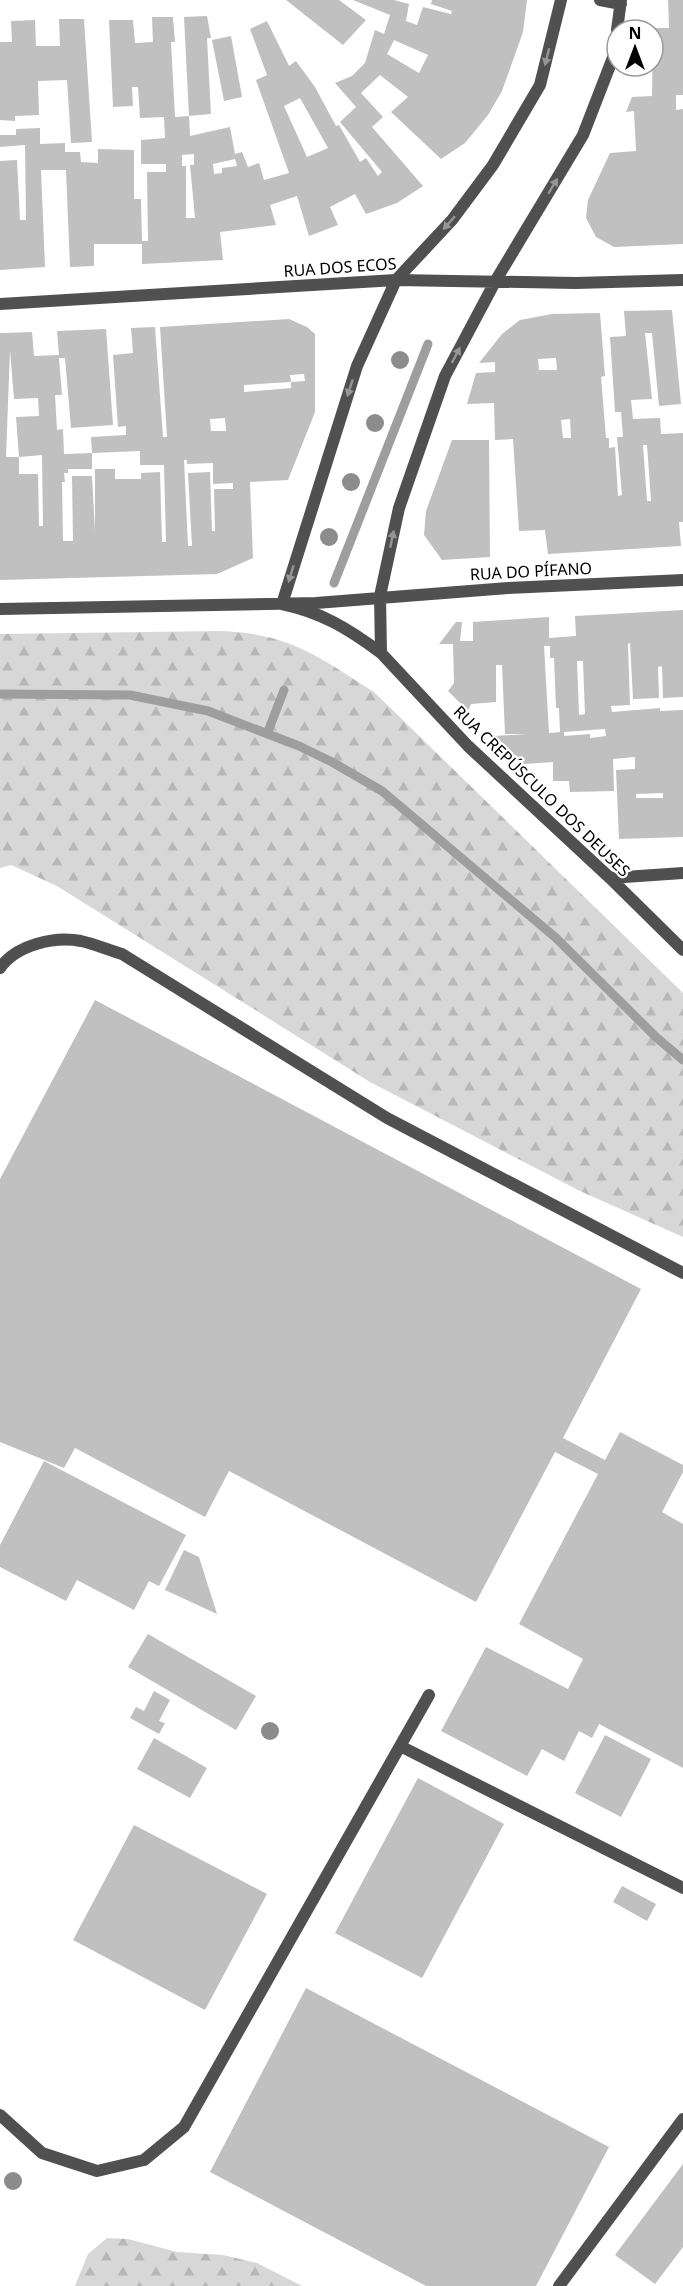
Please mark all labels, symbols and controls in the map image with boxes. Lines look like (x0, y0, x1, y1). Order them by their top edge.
north arrow (605, 18, 665, 78)
text: N (628, 22, 642, 44)
one-way arrow (542, 48, 552, 66)
one-way arrow (547, 178, 558, 194)
one-way arrow (443, 215, 456, 230)
street label: RUA DOS ECOS (283, 252, 397, 282)
one-way arrow (451, 347, 461, 364)
one-way arrow (345, 379, 354, 397)
one-way arrow (388, 529, 397, 548)
street label: RUA DO PÍFANO (469, 557, 593, 585)
one-way arrow (286, 565, 295, 583)
street label: RUA CREPÚSCULO DOS DEUSES (449, 701, 635, 882)

